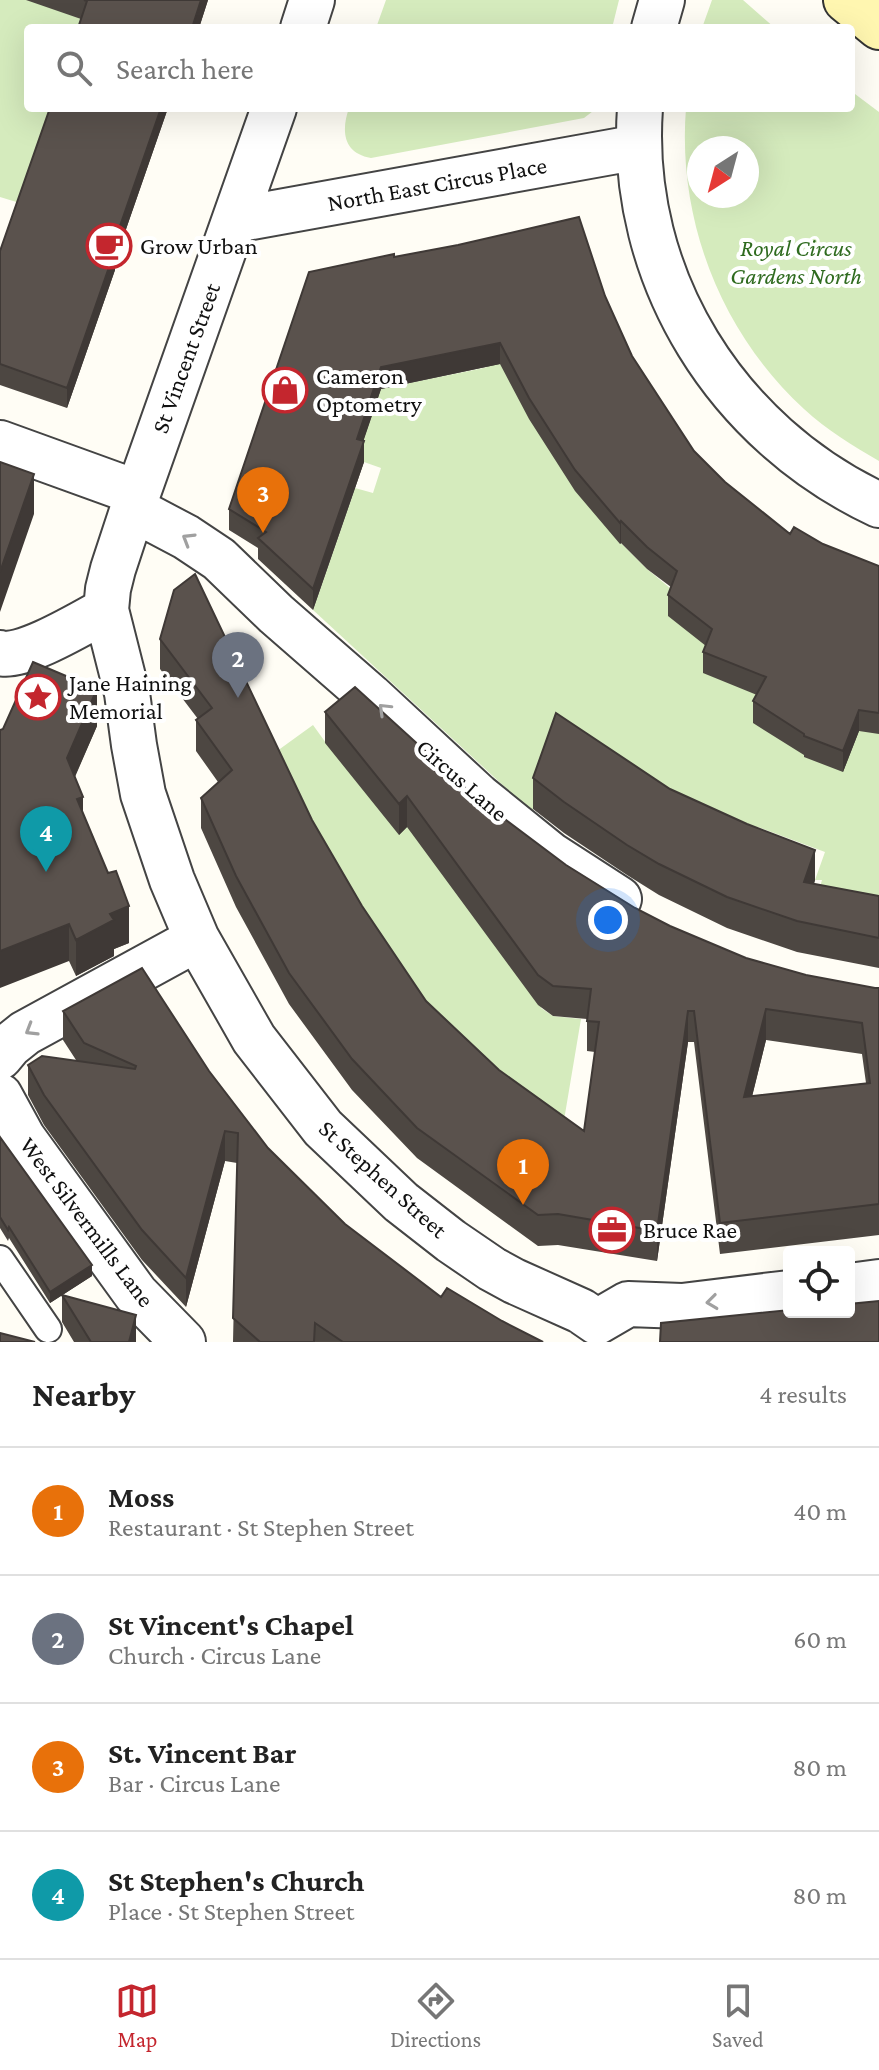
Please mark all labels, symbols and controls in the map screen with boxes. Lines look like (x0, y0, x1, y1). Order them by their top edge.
search box (24, 24, 855, 112)
icon: search (52, 46, 96, 90)
text: Search here (116, 52, 254, 85)
north arrow (687, 136, 759, 208)
street label: North East Circus Place (325, 151, 549, 216)
cafe icon: Grow Urban (85, 222, 133, 270)
place label: Grow Urban (140, 232, 258, 259)
park label: Royal Circus Gardens North (730, 234, 862, 289)
street label: St Vincent Street (146, 278, 226, 437)
place label: Cameron Optometry (316, 362, 423, 417)
shop icon: Cameron Optometry (261, 366, 309, 414)
pin: 3 (237, 467, 289, 533)
one-way arrow (182, 533, 197, 548)
pin: 2 (212, 632, 264, 698)
place label: Jane Haining Memorial (67, 669, 192, 724)
place icon: Jane Haining Memorial (14, 673, 62, 721)
one-way arrow (379, 704, 393, 719)
street label: Circus Lane (411, 733, 513, 826)
pin: 4 (20, 806, 72, 872)
your location (588, 900, 628, 940)
one-way arrow (25, 1021, 40, 1036)
street label: St Stephen Street (314, 1114, 454, 1244)
street label: West Silvermills Lane (15, 1131, 160, 1312)
pin: 1 (497, 1139, 549, 1205)
office icon: Bruce Rae (588, 1206, 636, 1254)
place label: Bruce Rae (643, 1216, 737, 1243)
map controls (783, 1246, 855, 1318)
button: locate (783, 1246, 855, 1318)
one-way arrow (705, 1294, 718, 1311)
text: Nearby (32, 1376, 135, 1413)
text: 4 results (759, 1380, 847, 1409)
text: Moss (108, 1480, 174, 1513)
text: 1 (53, 1497, 63, 1526)
text: 40 m (793, 1497, 847, 1526)
text: Restaurant · St Stephen Street (108, 1513, 414, 1542)
text: St Vincent's Chapel (108, 1608, 354, 1641)
text: 2 (51, 1625, 65, 1654)
text: 60 m (793, 1625, 847, 1654)
text: Church · Circus Lane (108, 1641, 321, 1670)
text: St. Vincent Bar (108, 1736, 297, 1769)
text: 3 (52, 1753, 64, 1782)
text: 80 m (793, 1753, 847, 1782)
text: Bar · Circus Lane (108, 1769, 280, 1798)
text: St Stephen's Church (108, 1864, 364, 1897)
text: 4 (51, 1881, 65, 1910)
text: 80 m (793, 1881, 847, 1910)
text: Place · St Stephen Street (108, 1897, 354, 1926)
tab: Map (115, 1979, 159, 2052)
tab: Directions (390, 1979, 481, 2052)
tab: Saved (712, 1979, 764, 2052)

